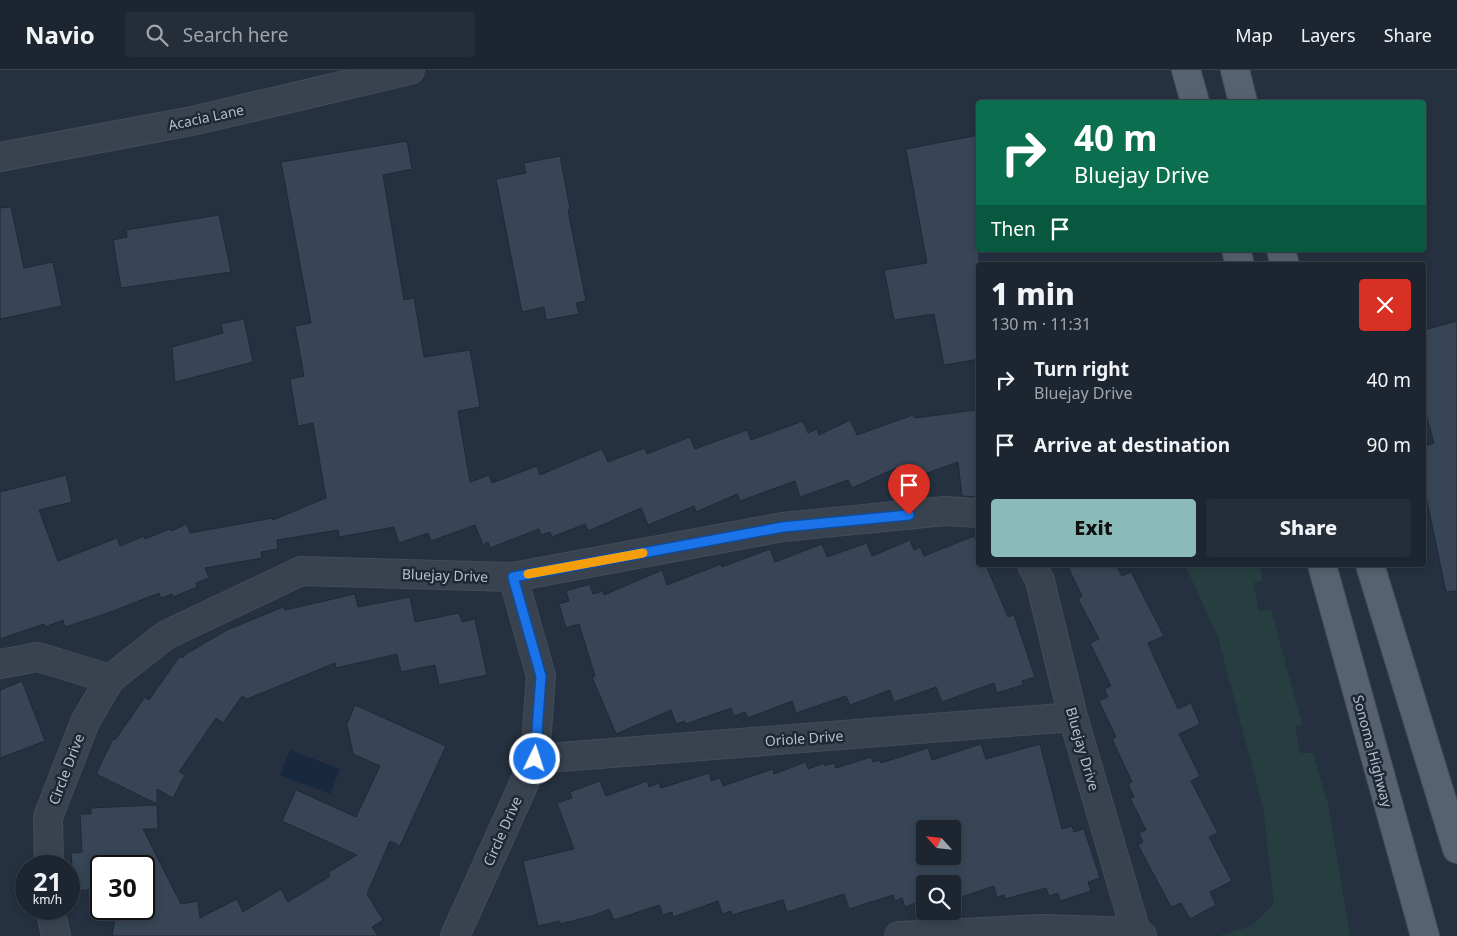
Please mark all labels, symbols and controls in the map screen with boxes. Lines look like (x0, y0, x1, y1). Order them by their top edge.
search box (125, 12, 475, 57)
text: Navio (25, 18, 95, 51)
icon: search (143, 21, 171, 49)
text: Search here (183, 22, 289, 48)
text: Map (1235, 23, 1273, 47)
text: Layers (1301, 23, 1356, 47)
text: Share (1384, 23, 1432, 47)
street label: Acacia Lane (166, 100, 246, 134)
text: 40 m (1074, 114, 1157, 161)
icon: right (991, 120, 1056, 185)
text: Bluejay Drive (1074, 159, 1209, 189)
icon: arrive (1046, 215, 1074, 243)
text: Then (991, 216, 1036, 242)
text: 1 min (991, 273, 1075, 314)
button: close (1359, 279, 1411, 331)
text: 130 m · 11:31 (991, 313, 1091, 335)
text: Turn right (1034, 356, 1129, 382)
icon: right (991, 366, 1019, 394)
text: 40 m (1367, 367, 1411, 393)
text: Bluejay Drive (1034, 382, 1132, 404)
icon: arrive (991, 431, 1019, 459)
text: Arrive at destination (1034, 432, 1230, 458)
text: 90 m (1367, 432, 1411, 458)
pin (888, 464, 930, 515)
icon: arrive (895, 471, 923, 499)
button: Exit (991, 499, 1196, 557)
button: Share (1206, 499, 1411, 557)
street label: Bluejay Drive (402, 564, 488, 586)
street label: Sonoma Highway (1349, 693, 1397, 810)
street label: Bluejay Drive (1062, 705, 1104, 793)
street label: Oriole Drive (764, 726, 844, 750)
street label: Circle Drive (44, 731, 88, 807)
position arrow (508, 732, 560, 784)
street label: Circle Drive (478, 793, 526, 869)
north arrow (916, 820, 961, 865)
map controls (916, 820, 961, 920)
speed limit sign: 30 (90, 855, 155, 920)
text: 21 (33, 864, 62, 898)
button: search (916, 875, 961, 920)
text: km/h (33, 891, 62, 908)

